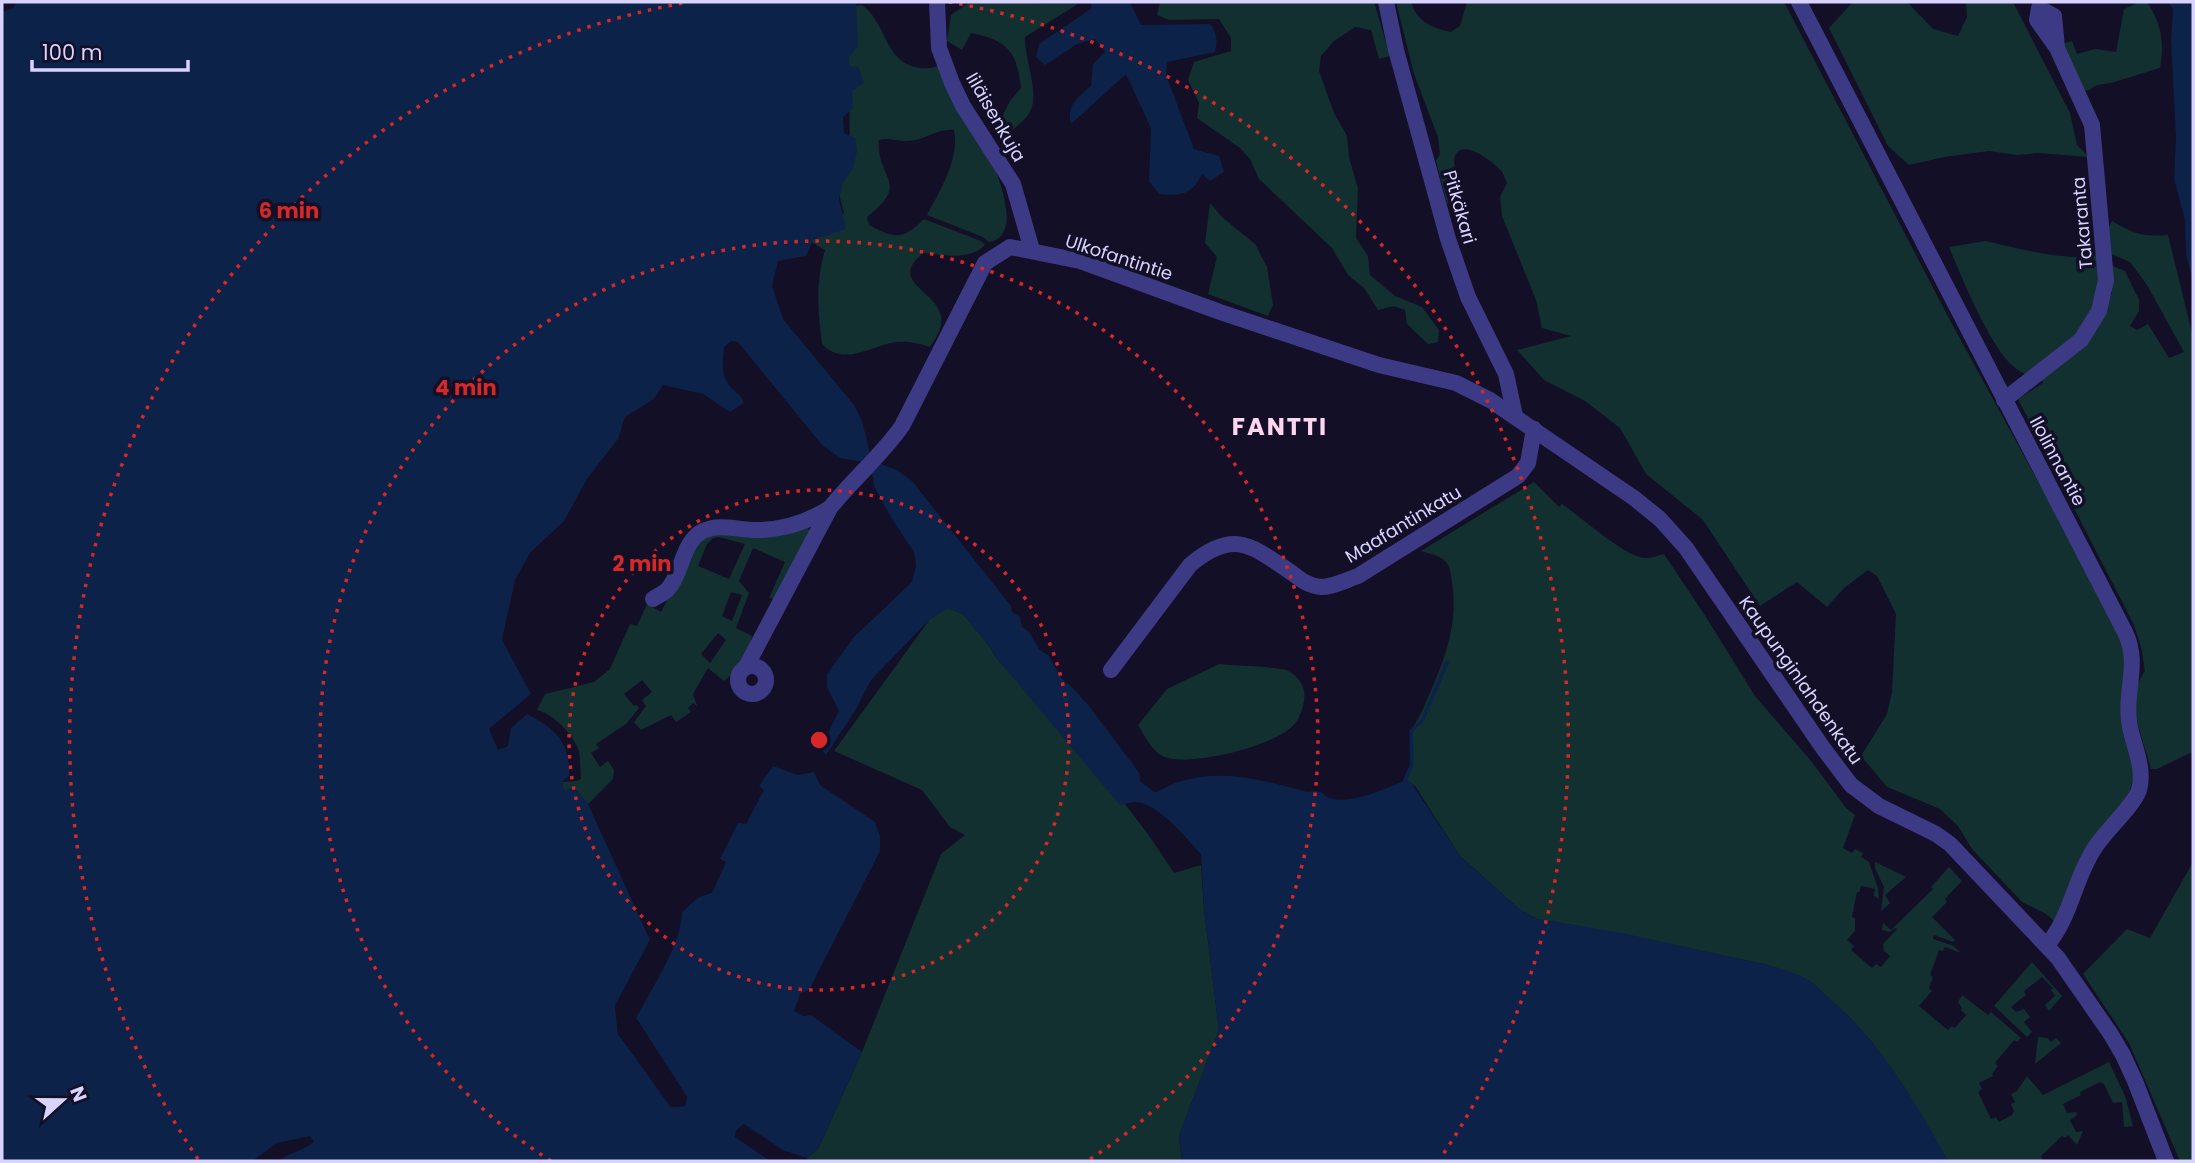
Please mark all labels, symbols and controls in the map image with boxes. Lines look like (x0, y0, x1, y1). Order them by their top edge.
scale bar (32, 28, 187, 72)
text: 100 m (42, 38, 102, 67)
street label: Iiläisenkuja (960, 68, 1032, 166)
street label: Pitkäkari (1438, 167, 1482, 247)
street label: Takaranta (2066, 176, 2098, 270)
text: 6 min (259, 196, 319, 225)
street label: Ulkofantintie (1062, 228, 1176, 286)
text: 4 min (435, 373, 497, 402)
district label: FANTTI (1232, 410, 1328, 443)
street label: Ilolinnantie (2024, 412, 2092, 510)
street label: Maafantinkatu (1340, 479, 1466, 569)
text: 2 min (612, 549, 672, 578)
street label: Kaupunginlahdenkatu (1733, 591, 1869, 769)
centre of rings (807, 728, 831, 752)
north arrow (28, 1065, 98, 1135)
text: N (63, 1083, 94, 1106)

